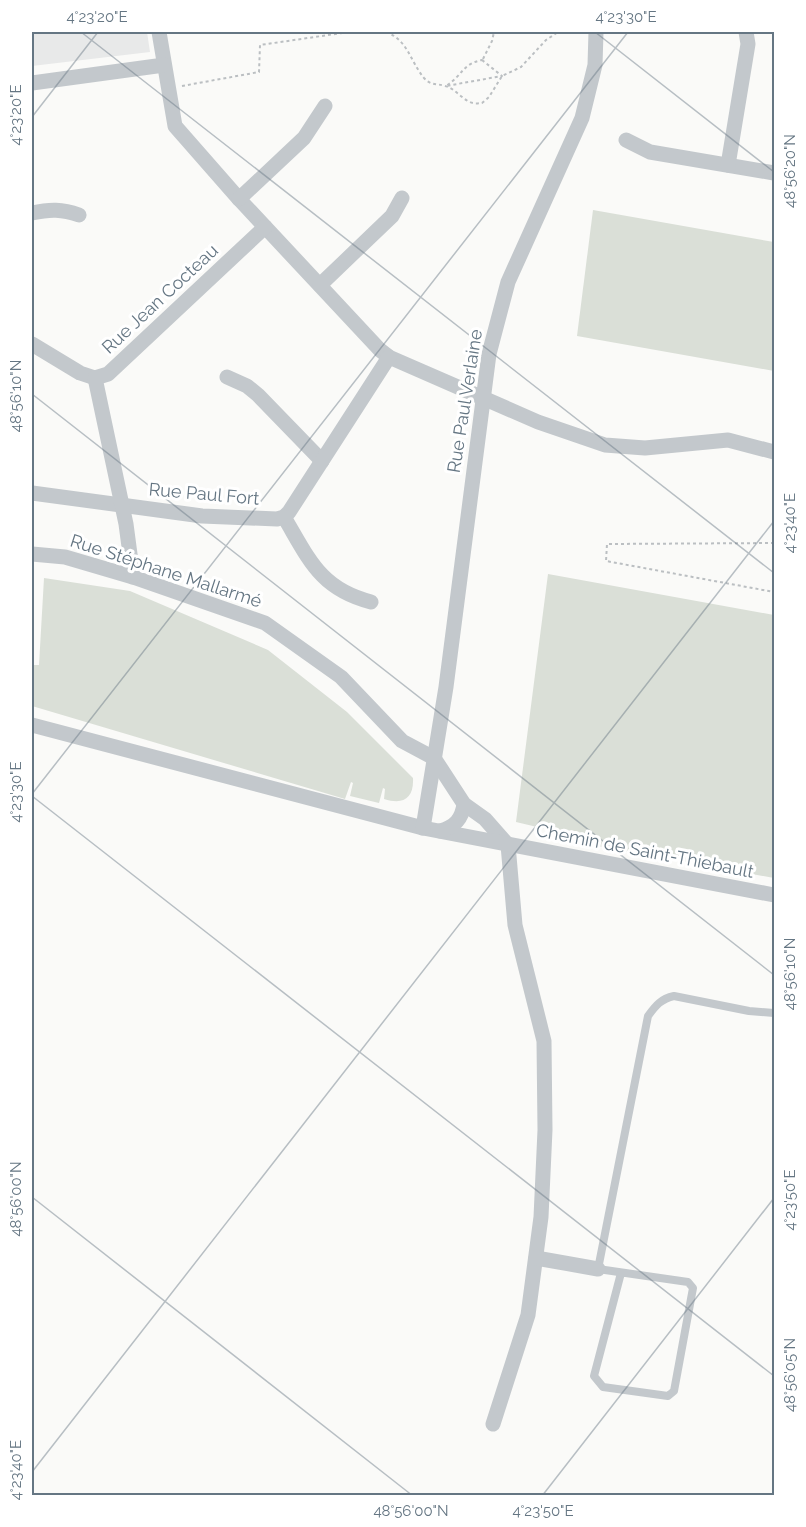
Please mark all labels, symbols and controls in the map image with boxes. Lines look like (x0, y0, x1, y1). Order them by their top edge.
text: 4°23'20"E (66, 8, 128, 26)
text: 4°23'30"E (595, 8, 657, 26)
text: 4°23'20"E (7, 84, 25, 146)
text: 48°56'20"N (781, 134, 799, 208)
street label: Rue Jean Cocteau (97, 240, 222, 358)
street label: Rue Paul Verlaine (443, 327, 486, 474)
text: 48°56'10"N (7, 360, 25, 432)
street label: Rue Paul Fort (148, 478, 260, 509)
text: 4°23'40"E (781, 493, 799, 553)
street label: Rue Stéphane Mallarmé (68, 530, 265, 612)
text: 4°23'30"E (7, 761, 25, 823)
street label: Chemin de Saint-Thiebault (534, 819, 756, 882)
text: 48°56'10"N (781, 938, 799, 1010)
text: 48°56'00"N (7, 1161, 25, 1237)
text: 4°23'50"E (781, 1169, 799, 1231)
text: 48°56'05"N (781, 1338, 799, 1412)
text: 4°23'40"E (7, 1440, 25, 1500)
text: 48°56'00"N (373, 1502, 449, 1520)
text: 4°23'50"E (512, 1502, 574, 1520)

